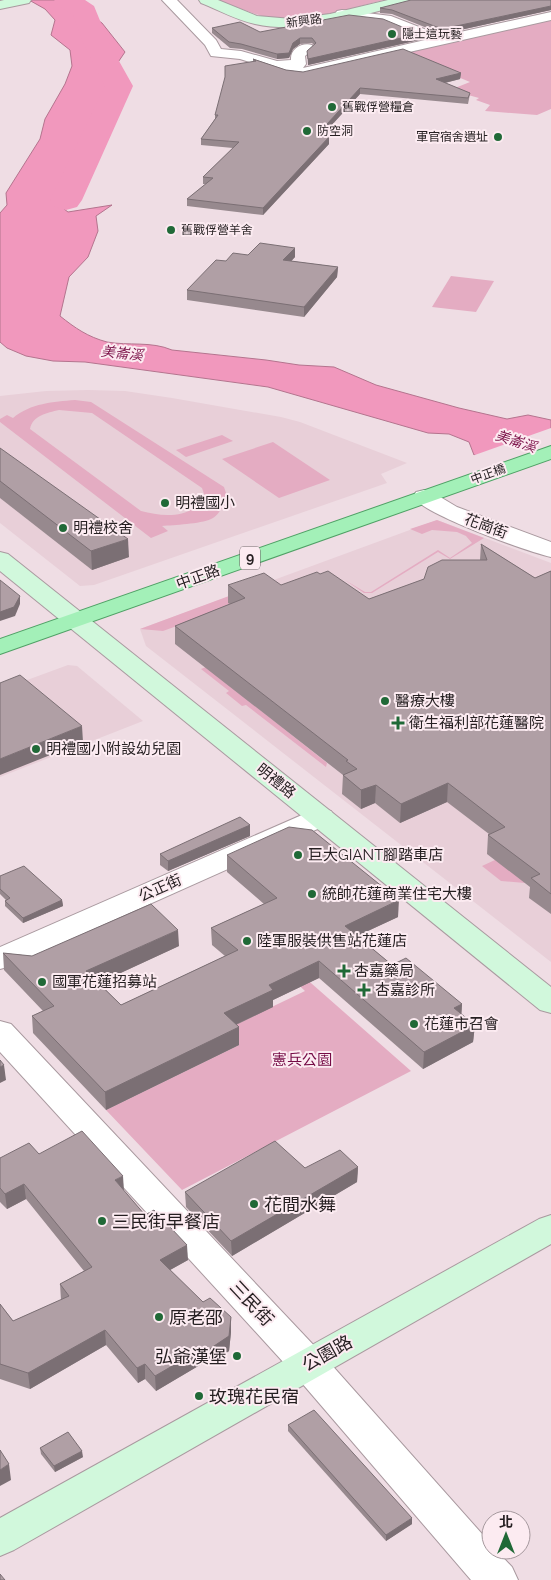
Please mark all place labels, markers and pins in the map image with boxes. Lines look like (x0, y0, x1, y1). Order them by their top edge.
place label: 隱士這玩藝 (402, 27, 462, 41)
marker: 隱士這玩藝 (386, 28, 398, 40)
place label: 舊戰俘營糧倉 (342, 100, 414, 114)
marker: 舊戰俘營糧倉 (326, 101, 338, 113)
place label: 防空洞 (317, 124, 353, 138)
marker: 防空洞 (301, 125, 313, 137)
place label: 軍官宿舍遺址 (416, 130, 488, 144)
marker: 軍官宿舍遺址 (492, 131, 504, 143)
place label: 舊戰俘營羊舍 (181, 223, 253, 237)
marker: 舊戰俘營羊舍 (165, 224, 177, 236)
place label: 明禮國小 (175, 494, 235, 512)
marker: 明禮國小 (159, 497, 171, 509)
place label: 明禮校舍 (73, 519, 133, 537)
marker: 明禮校舍 (57, 522, 69, 534)
place label: 醫療大樓 (395, 692, 455, 710)
marker: 醫療大樓 (379, 695, 391, 707)
place label: 衛生福利部花蓮醫院 (409, 714, 544, 732)
marker: 衛生福利部花蓮醫院 (391, 716, 405, 730)
place label: 明禮國小附設幼兒園 (46, 740, 181, 758)
marker: 明禮國小附設幼兒園 (30, 743, 42, 755)
place label: 巨大GIANT腳踏車店 (308, 846, 443, 864)
marker: 巨大GIANT腳踏車店 (292, 849, 304, 861)
place label: 統帥花蓮商業住宅大樓 (322, 885, 472, 903)
marker: 統帥花蓮商業住宅大樓 (306, 888, 318, 900)
place label: 陸軍服裝供售站花蓮店 (257, 932, 407, 950)
marker: 陸軍服裝供售站花蓮店 (241, 935, 253, 947)
place label: 杏嘉藥局 (354, 962, 414, 980)
marker: 杏嘉藥局 (338, 965, 350, 977)
place label: 國軍花蓮招募站 (52, 973, 157, 991)
marker: 國軍花蓮招募站 (36, 976, 48, 988)
place label: 杏嘉診所 (375, 981, 435, 999)
marker: 杏嘉診所 (357, 983, 371, 997)
place label: 花蓮市召會 (424, 1015, 499, 1033)
marker: 花蓮市召會 (408, 1018, 420, 1030)
place label: 花間水舞 (264, 1194, 336, 1215)
marker: 花間水舞 (248, 1198, 260, 1210)
place label: 三民街早餐店 (112, 1211, 220, 1232)
marker: 三民街早餐店 (96, 1215, 108, 1227)
place label: 原老邵 (169, 1307, 223, 1328)
marker: 原老邵 (153, 1311, 165, 1323)
place label: 弘爺漢堡 (155, 1346, 227, 1367)
marker: 弘爺漢堡 (231, 1350, 243, 1362)
place label: 玫瑰花民宿 (209, 1386, 299, 1407)
marker: 玫瑰花民宿 (193, 1390, 205, 1402)

